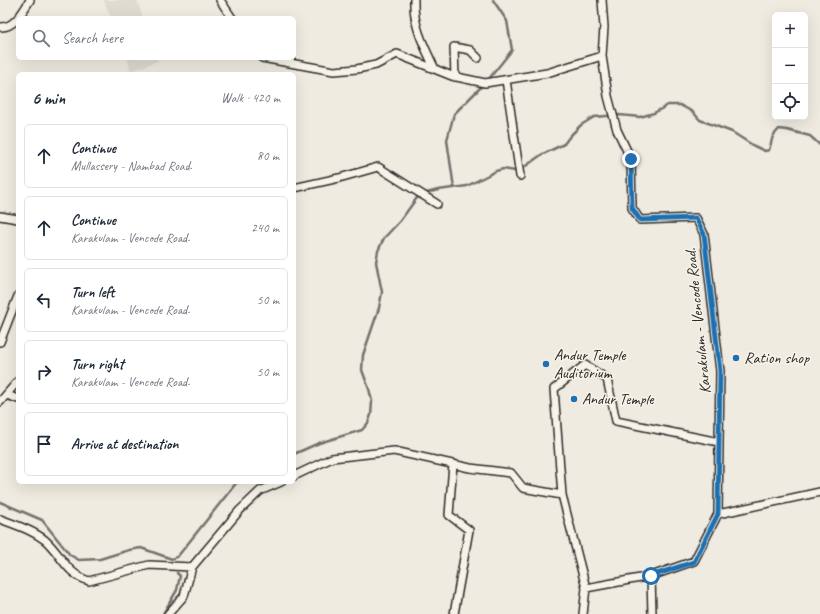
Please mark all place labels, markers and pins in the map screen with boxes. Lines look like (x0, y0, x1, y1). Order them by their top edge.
place label: Andur Temple Auditorium (554, 345, 627, 383)
place label: Ration shop (744, 348, 810, 368)
marker: Ration shop (731, 353, 741, 363)
marker: Andur Temple Auditorium (541, 359, 551, 369)
place label: Andur Temple (582, 389, 655, 409)
marker: Andur Temple (569, 394, 579, 404)

